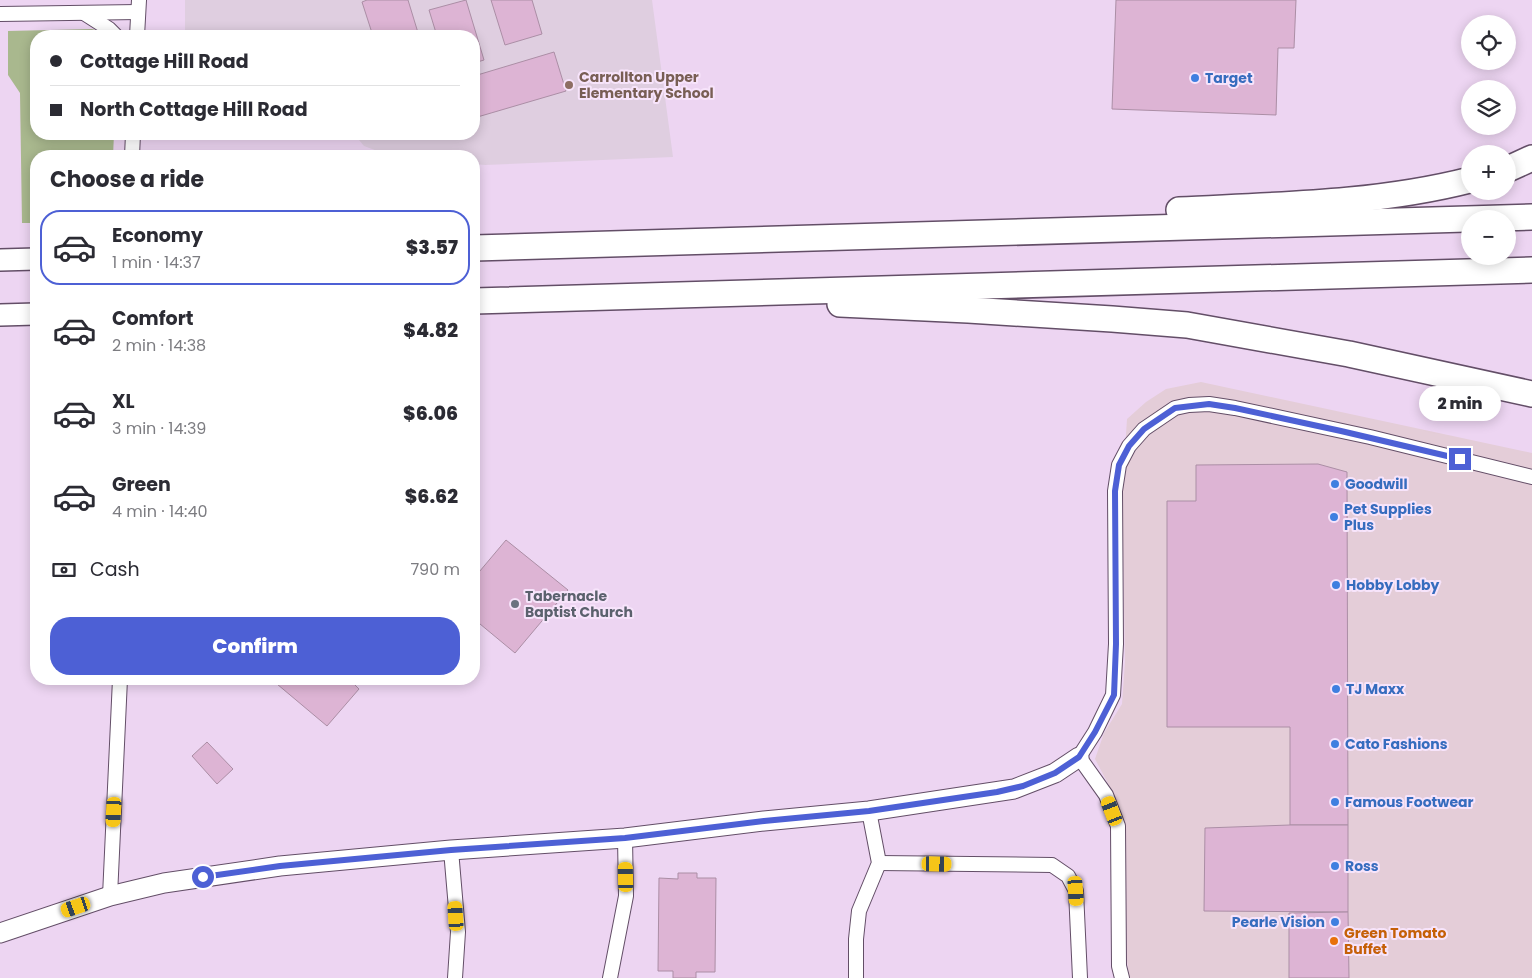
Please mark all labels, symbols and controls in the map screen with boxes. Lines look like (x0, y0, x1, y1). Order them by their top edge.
map controls (1461, 15, 1516, 265)
button: locate (1461, 15, 1516, 70)
text: Cottage Hill Road (80, 48, 249, 75)
place label: Carrollton Upper Elementary School (579, 67, 714, 103)
place label: Target (1205, 68, 1253, 88)
marker: Target (1189, 72, 1201, 84)
marker: Carrollton Upper Elementary School (563, 79, 575, 91)
button: layers (1461, 80, 1516, 135)
text: North Cottage Hill Road (80, 96, 308, 123)
button: + (1461, 145, 1516, 200)
text: Choose a ride (50, 164, 204, 195)
button: − (1461, 210, 1516, 265)
text: Economy (112, 222, 203, 249)
icon: car (52, 225, 97, 270)
text: $3.57 (406, 234, 458, 261)
text: 1 min · 14:37 (112, 251, 201, 274)
text: Comfort (112, 305, 194, 332)
icon: car (52, 308, 97, 353)
text: $4.82 (403, 317, 458, 344)
text: 2 min · 14:38 (112, 334, 206, 357)
callout: 2 min (1419, 386, 1501, 422)
text: XL (112, 388, 135, 415)
icon: car (52, 391, 97, 436)
text: 2 min (1437, 392, 1483, 415)
text: $6.06 (403, 400, 458, 427)
text: 3 min · 14:39 (112, 417, 206, 440)
route end (1449, 448, 1471, 470)
text: Green (112, 471, 171, 498)
icon: car (52, 474, 97, 519)
place label: Goodwill (1345, 474, 1408, 494)
marker: Goodwill (1329, 478, 1341, 490)
text: $6.62 (405, 483, 458, 510)
place label: Pet Supplies Plus (1344, 499, 1432, 535)
text: 4 min · 14:40 (112, 500, 208, 523)
marker: Pet Supplies Plus (1328, 511, 1340, 523)
icon: cash (50, 556, 78, 584)
text: Cash (90, 556, 140, 583)
text: 790 m (410, 558, 460, 581)
place label: Hobby Lobby (1346, 575, 1440, 595)
marker: Hobby Lobby (1330, 579, 1342, 591)
place label: Tabernacle Baptist Church (525, 586, 633, 622)
marker: Tabernacle Baptist Church (509, 598, 521, 610)
button: Confirm (50, 617, 460, 675)
place label: TJ Maxx (1346, 679, 1405, 699)
marker: TJ Maxx (1330, 683, 1342, 695)
place label: Cato Fashions (1345, 734, 1448, 754)
marker: Cato Fashions (1329, 738, 1341, 750)
place label: Famous Footwear (1345, 792, 1474, 812)
car (1099, 794, 1124, 828)
marker: Famous Footwear (1329, 796, 1341, 808)
car (105, 797, 122, 827)
car (921, 856, 952, 872)
place label: Ross (1345, 856, 1379, 876)
marker: Ross (1329, 860, 1341, 872)
car (618, 862, 633, 892)
route start (192, 866, 214, 888)
car (1067, 876, 1084, 906)
car (59, 895, 92, 919)
car (447, 901, 464, 931)
place label: Pearle Vision (1232, 912, 1325, 932)
marker: Pearle Vision (1329, 916, 1341, 928)
place label: Green Tomato Buffet (1344, 923, 1447, 959)
marker: Green Tomato Buffet (1328, 935, 1340, 947)

